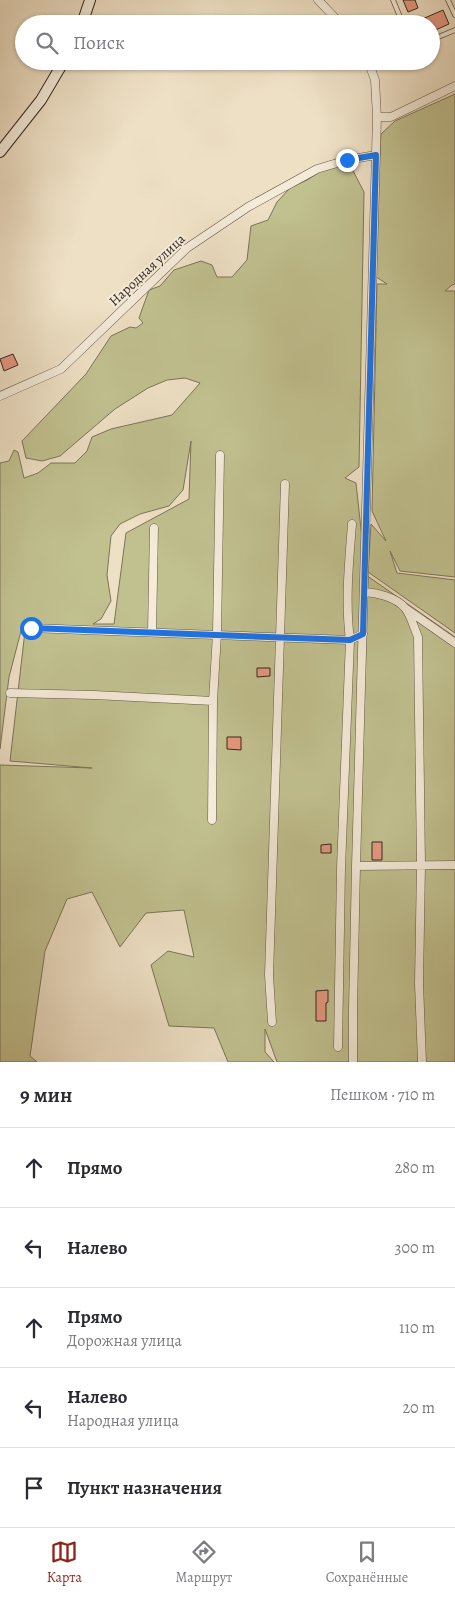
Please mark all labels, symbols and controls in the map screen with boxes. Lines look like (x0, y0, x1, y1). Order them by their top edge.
search box (15, 15, 440, 70)
icon: search (33, 29, 61, 57)
text: Поиск (73, 30, 125, 56)
route end (336, 149, 359, 172)
street label: Народная улица (105, 229, 190, 310)
route start (20, 617, 43, 640)
text: 9 мин (20, 1081, 72, 1109)
text: Пешком · 710 m (330, 1084, 435, 1106)
icon: ahead (20, 1154, 48, 1182)
text: Прямо (67, 1155, 122, 1181)
text: 280 m (395, 1157, 435, 1179)
icon: left (20, 1234, 48, 1262)
text: Налево (67, 1235, 127, 1261)
text: 300 m (395, 1237, 435, 1259)
text: Прямо (67, 1304, 122, 1330)
icon: ahead (20, 1314, 48, 1342)
text: 110 m (399, 1317, 435, 1339)
text: Дорожная улица (67, 1330, 182, 1352)
text: Налево (67, 1384, 127, 1410)
icon: left (20, 1394, 48, 1422)
text: 20 m (402, 1397, 435, 1419)
text: Народная улица (67, 1410, 179, 1432)
icon: arrive (20, 1474, 48, 1502)
text: Пункт назначения (67, 1475, 222, 1501)
tab: Карта (47, 1538, 82, 1587)
tab: Маршрут (176, 1538, 232, 1587)
tab: Сохранённые (326, 1538, 408, 1587)

